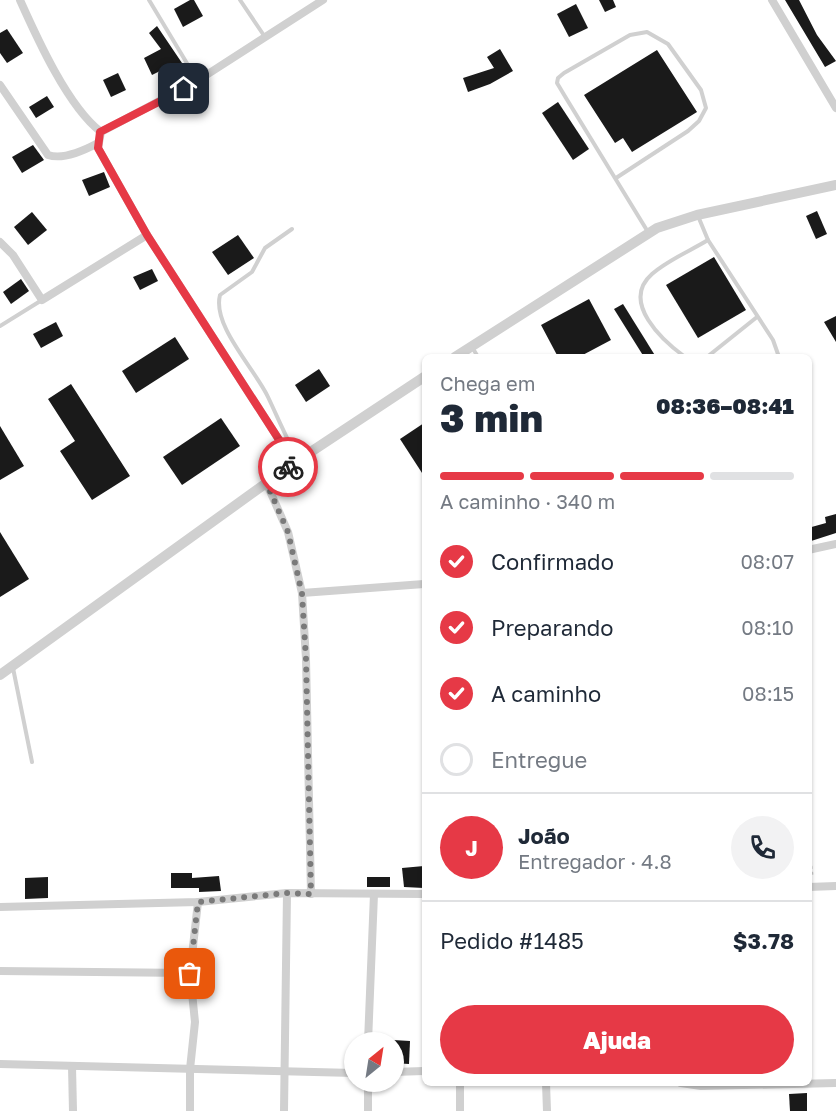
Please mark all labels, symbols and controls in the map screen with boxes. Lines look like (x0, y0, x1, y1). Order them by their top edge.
pin (158, 63, 209, 114)
icon: home (167, 72, 200, 105)
text: Chega em (440, 371, 535, 395)
text: 08:36–08:41 (656, 392, 794, 419)
text: 3 min (440, 394, 543, 441)
courier (258, 437, 318, 497)
icon: bike (272, 451, 305, 484)
text: A caminho · 340 m (440, 489, 615, 513)
icon: check (440, 545, 473, 578)
text: Confirmado (491, 548, 614, 575)
text: 08:07 (740, 549, 794, 573)
icon: check (440, 611, 473, 644)
text: Preparando (491, 614, 614, 641)
text: 08:10 (741, 615, 794, 639)
icon: check (440, 677, 473, 710)
text: A caminho (491, 680, 601, 707)
text: 08:15 (742, 681, 794, 705)
text: Entregue (491, 746, 587, 773)
button: phone (731, 816, 794, 879)
text: João (518, 822, 570, 849)
text: J (465, 834, 478, 861)
text: Entregador · 4.8 (518, 849, 672, 873)
text: Pedido #1485 (440, 927, 584, 954)
text: $3.78 (733, 927, 794, 954)
pin (164, 948, 215, 999)
icon: bag (173, 957, 206, 990)
button: Ajuda (440, 1005, 794, 1074)
north arrow (344, 1032, 404, 1092)
map controls (344, 1032, 404, 1092)

